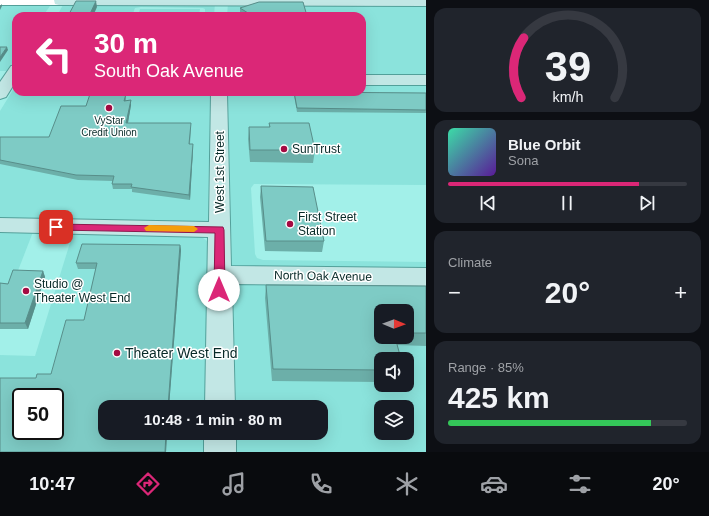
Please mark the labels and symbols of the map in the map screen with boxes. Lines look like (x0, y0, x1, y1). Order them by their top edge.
marker: VyStar Credit Union (104, 103, 114, 113)
place label: VyStar Credit Union (81, 115, 137, 138)
street label: West 1st Street (213, 130, 227, 213)
place label: SunTrust (292, 142, 341, 156)
marker: SunTrust (279, 144, 289, 154)
pin (39, 210, 73, 244)
place label: First Street Station (298, 210, 357, 238)
marker: First Street Station (285, 219, 295, 229)
street label: North Oak Avenue (274, 268, 372, 284)
position arrow (198, 269, 240, 311)
place label: Studio @ Theater West End (34, 277, 131, 305)
marker: Studio @ Theater West End (21, 286, 31, 296)
north arrow (374, 304, 414, 344)
place label: Theater West End (125, 345, 238, 361)
marker: Theater West End (112, 348, 122, 358)
speed limit sign: 50 (12, 388, 64, 440)

